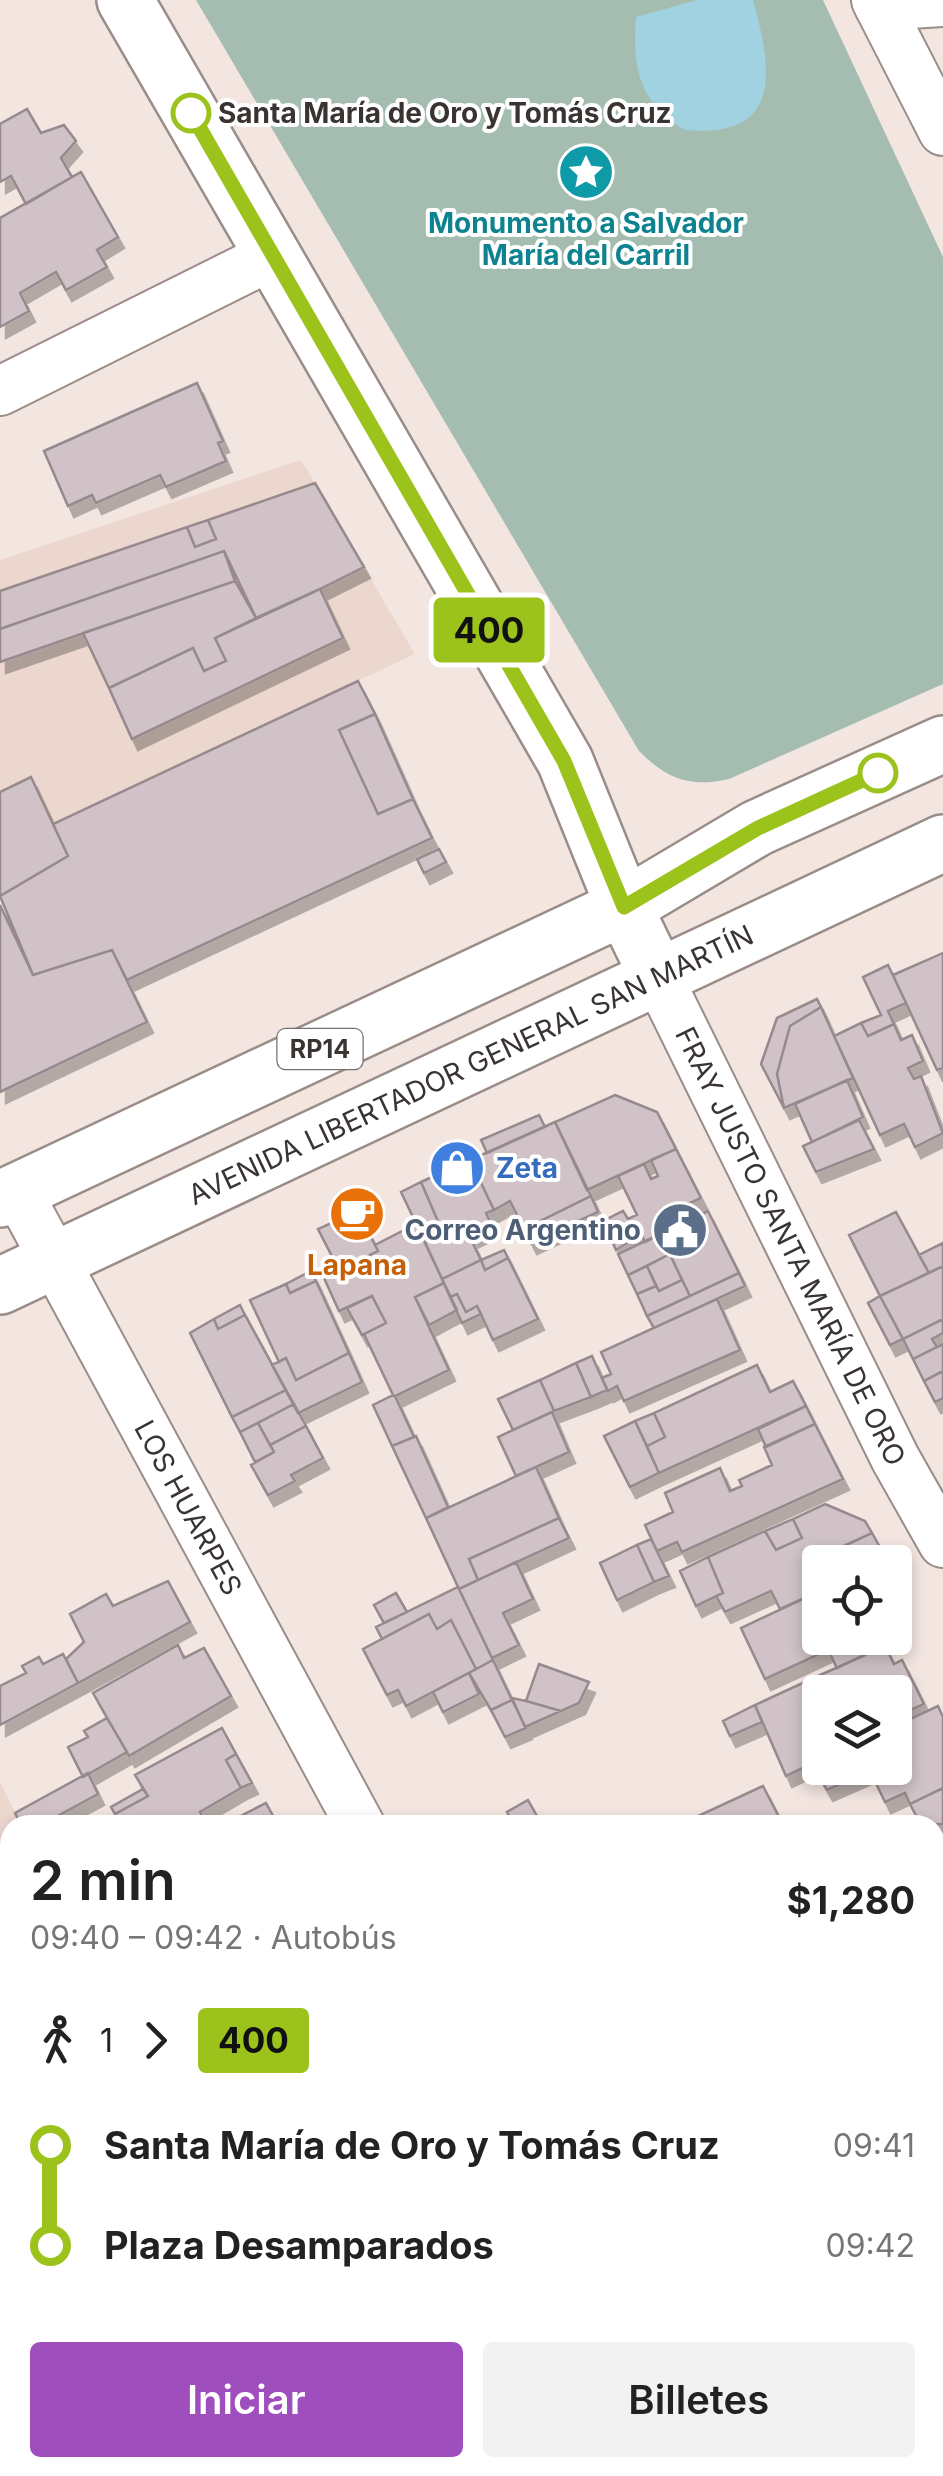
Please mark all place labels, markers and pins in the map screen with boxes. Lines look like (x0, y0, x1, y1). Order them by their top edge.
marker: Santa María de Oro y Tomás Cruz (172, 94, 210, 132)
place label: Santa María de Oro y Tomás Cruz (218, 96, 672, 130)
place icon: Monumento a Salvador María del Carril (556, 142, 616, 202)
place label: Monumento a Salvador María del Carril (428, 206, 744, 272)
unlabelled marker (859, 754, 897, 792)
shop icon: Zeta (427, 1138, 487, 1198)
place label: Zeta (496, 1151, 558, 1185)
cafe icon: Lapana (327, 1184, 387, 1244)
public building icon: Correo Argentino (650, 1200, 710, 1260)
place label: Correo Argentino (404, 1213, 641, 1247)
place label: Lapana (307, 1248, 407, 1282)

